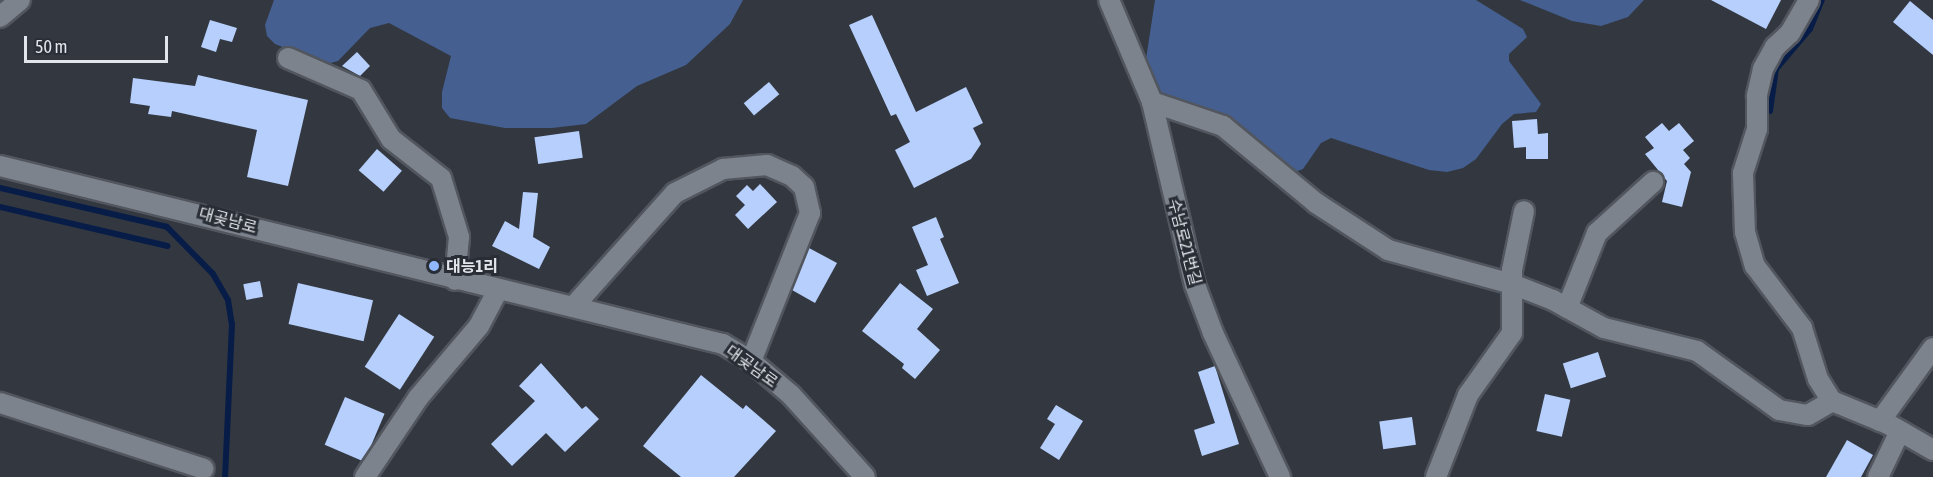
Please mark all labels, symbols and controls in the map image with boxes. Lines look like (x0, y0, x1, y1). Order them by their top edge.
scale bar (27, 24, 171, 62)
text: 50 m (35, 36, 67, 57)
street label: 수남로21번길 (1164, 197, 1206, 287)
street label: 대곶남로 (197, 203, 259, 237)
place label: 대능1리 (446, 256, 498, 276)
marker: 대능1리 (427, 259, 441, 273)
street label: 대곶남로 (723, 341, 781, 391)

